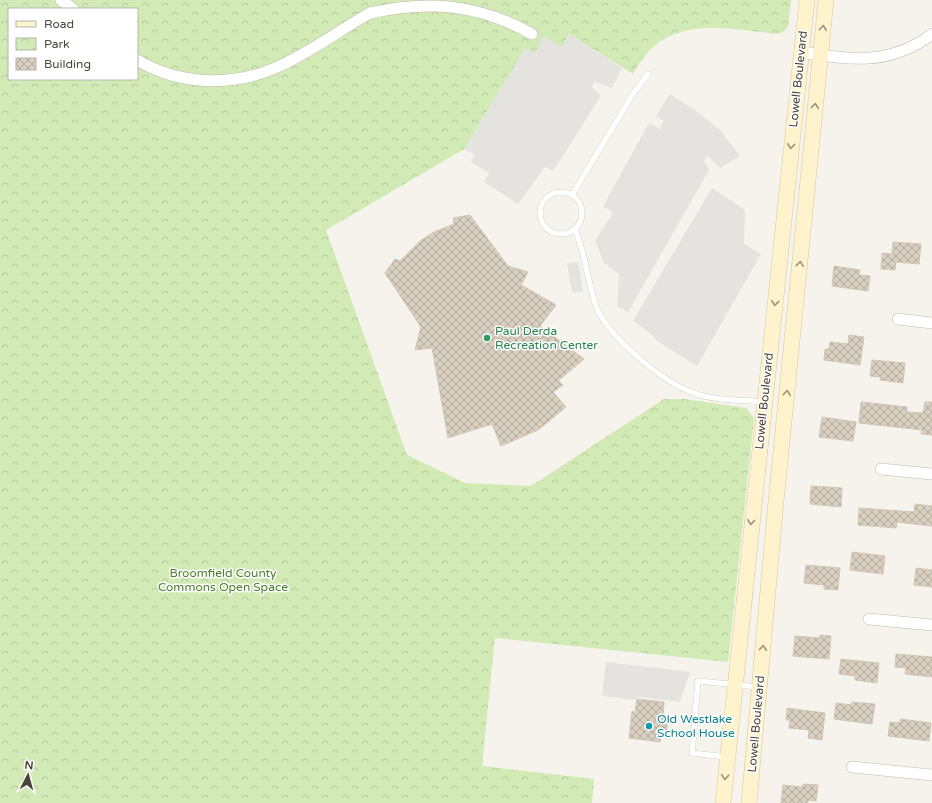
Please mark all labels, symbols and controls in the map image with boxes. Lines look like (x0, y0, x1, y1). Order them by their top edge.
legend (8, 8, 138, 80)
text: Road (44, 17, 74, 31)
one-way arrow (818, 25, 827, 31)
street label: Lowell Boulevard (786, 30, 810, 128)
text: Park (44, 37, 70, 51)
text: Building (44, 57, 91, 71)
one-way arrow (811, 103, 820, 110)
one-way arrow (787, 143, 796, 149)
one-way arrow (795, 261, 804, 267)
one-way arrow (770, 300, 779, 306)
place label: Paul Derda Recreation Center (495, 324, 598, 352)
marker: Paul Derda Recreation Center (482, 333, 492, 343)
street label: Lowell Boulevard (752, 352, 776, 450)
one-way arrow (782, 390, 791, 396)
one-way arrow (747, 519, 756, 525)
park label: Broomfield County Commons Open Space (158, 566, 288, 594)
one-way arrow (758, 645, 767, 651)
street label: Lowell Boulevard (745, 675, 767, 773)
place label: Old Westlake School House (657, 712, 735, 740)
marker: Old Westlake School House (644, 721, 654, 731)
north arrow (8, 755, 48, 795)
text: N (24, 759, 34, 772)
one-way arrow (721, 774, 730, 780)

